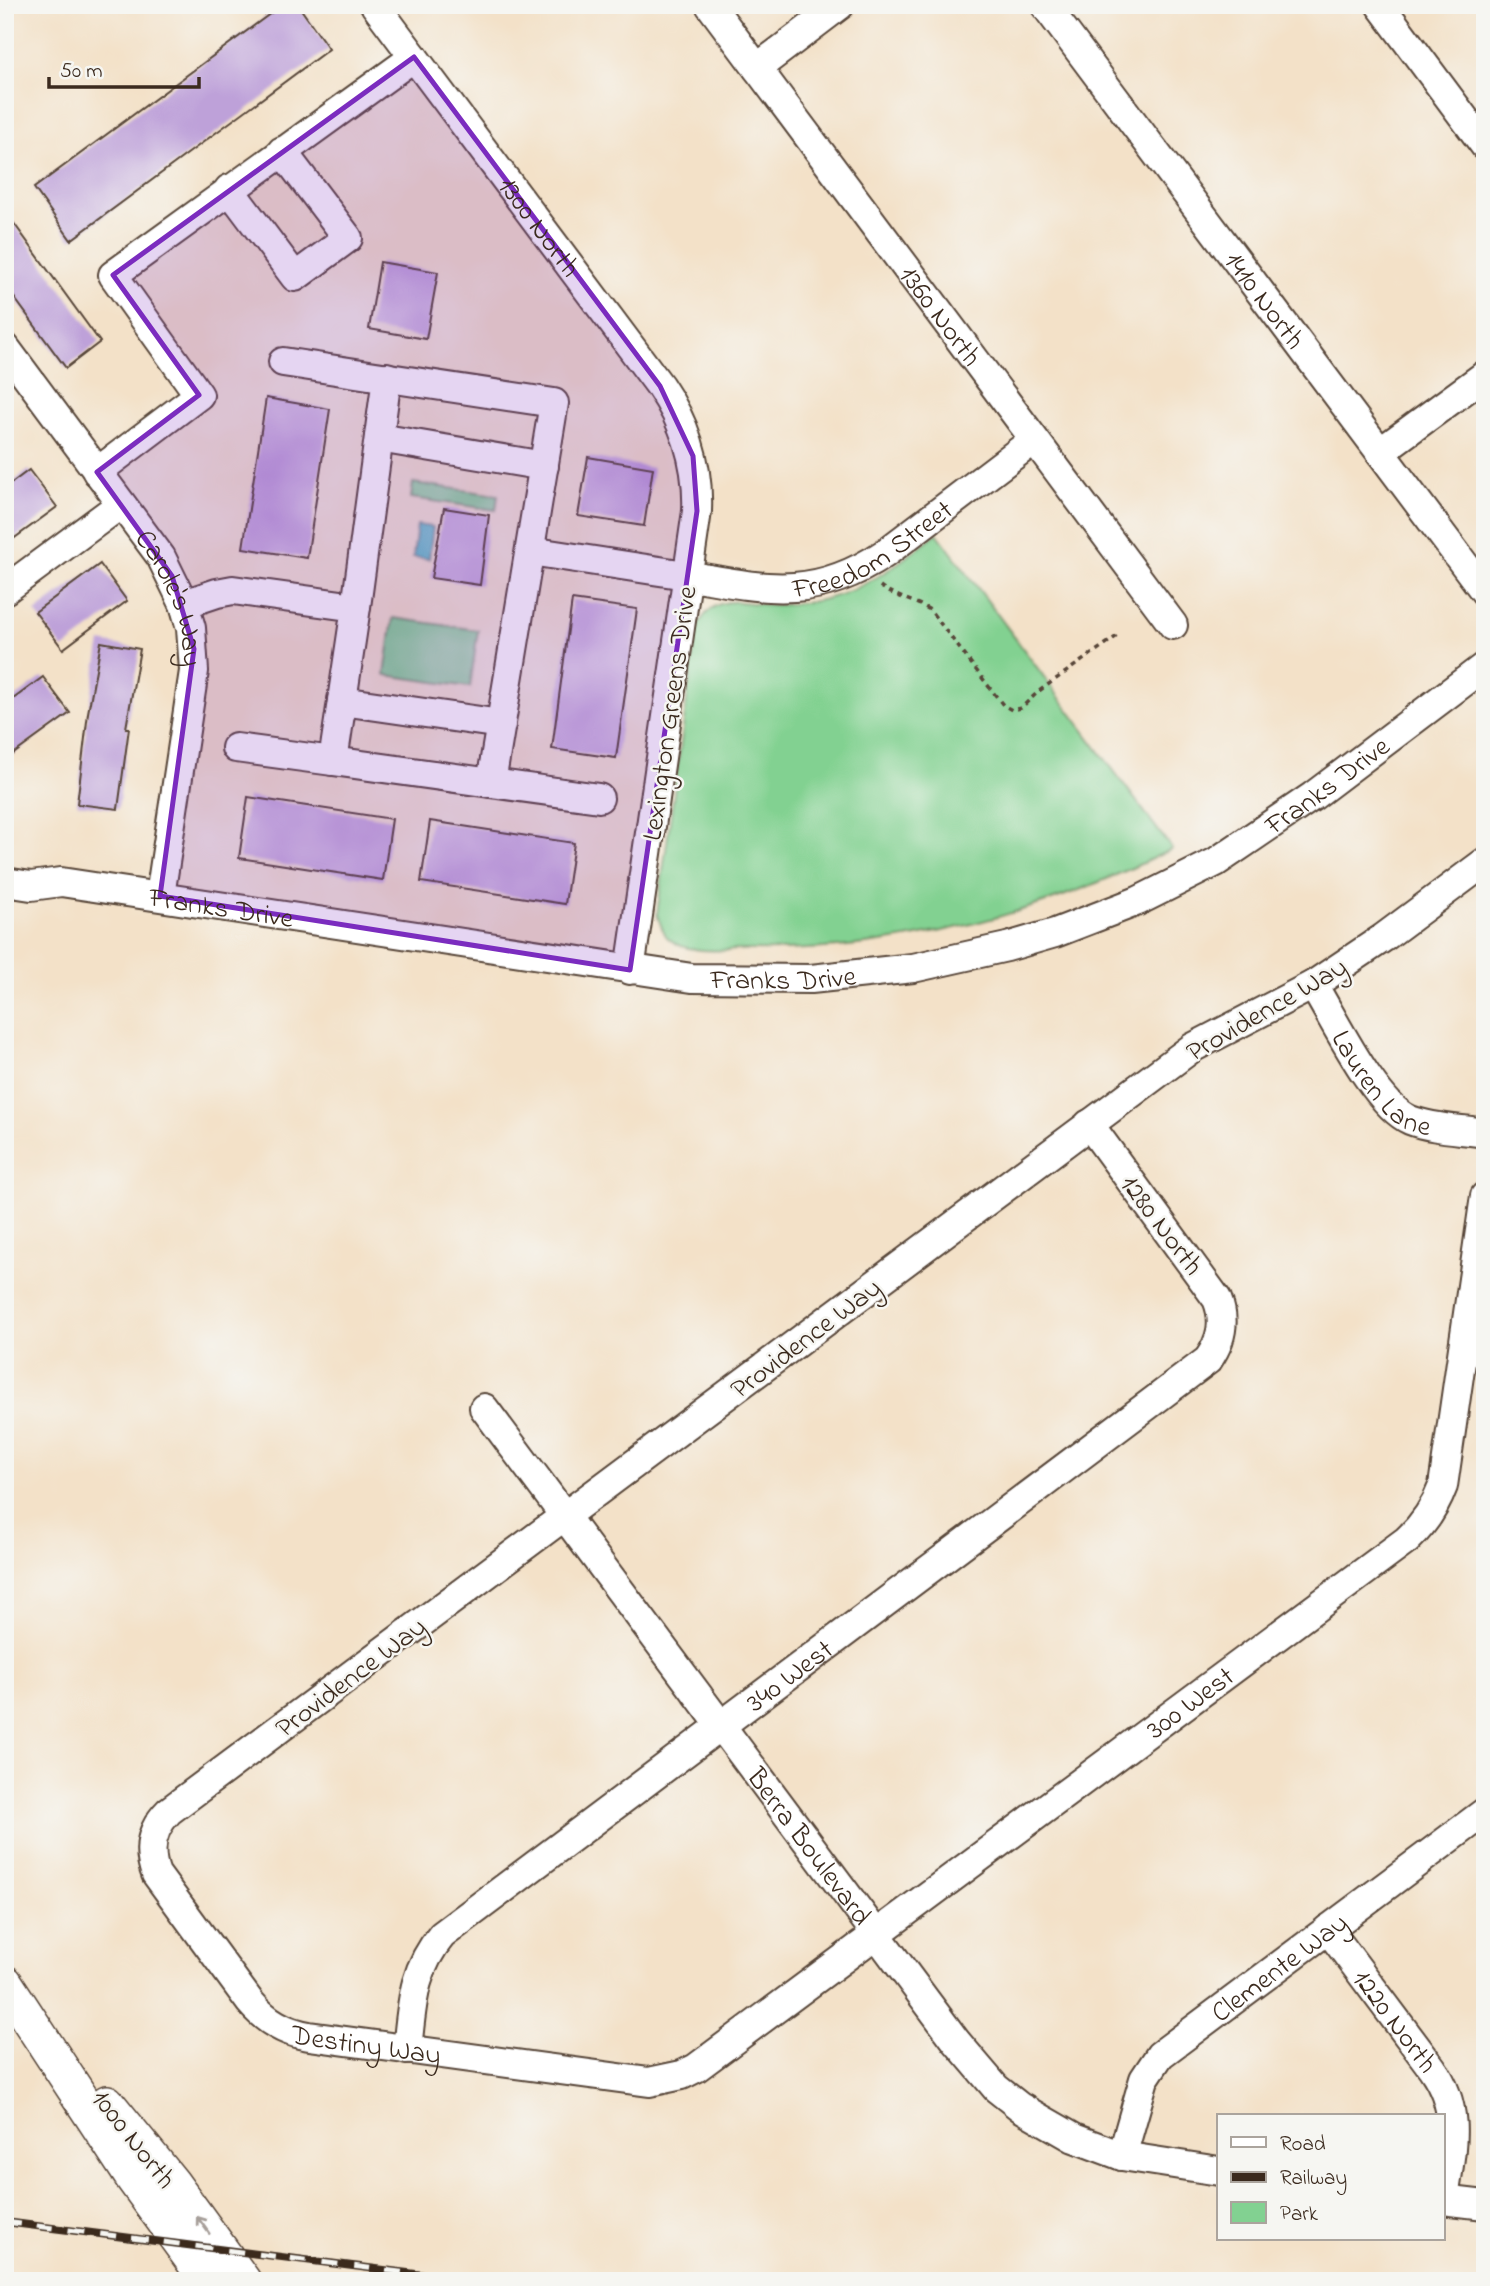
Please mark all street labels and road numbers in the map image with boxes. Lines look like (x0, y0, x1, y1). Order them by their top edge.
street label: 1300 North (486, 169, 589, 287)
street label: 1410 North (1213, 244, 1313, 359)
street label: 1360 North (887, 258, 990, 376)
street label: Freedom Street (790, 492, 963, 611)
street label: Carole's Way (123, 522, 211, 668)
street label: Lexington Greens Drive (633, 583, 710, 843)
street label: Franks Drive (1257, 728, 1400, 847)
street label: Franks Drive (145, 879, 297, 941)
street label: Providence Way (1180, 948, 1356, 1074)
street label: Franks Drive (709, 957, 859, 1003)
street label: Lauren Lane (1319, 1024, 1435, 1149)
street label: 1280 North (1109, 1167, 1212, 1285)
street label: Providence Way (723, 1269, 891, 1410)
street label: Providence Way (268, 1608, 436, 1749)
street label: 340 West (738, 1631, 843, 1724)
street label: 300 West (1139, 1658, 1244, 1751)
street label: Berra Boulevard (734, 1759, 880, 1936)
street label: Clemente Way (1203, 1904, 1358, 2034)
street label: 1220 North (1341, 1962, 1446, 2083)
street label: Destiny Way (285, 2016, 443, 2078)
street label: 1000 North (80, 2081, 184, 2199)

